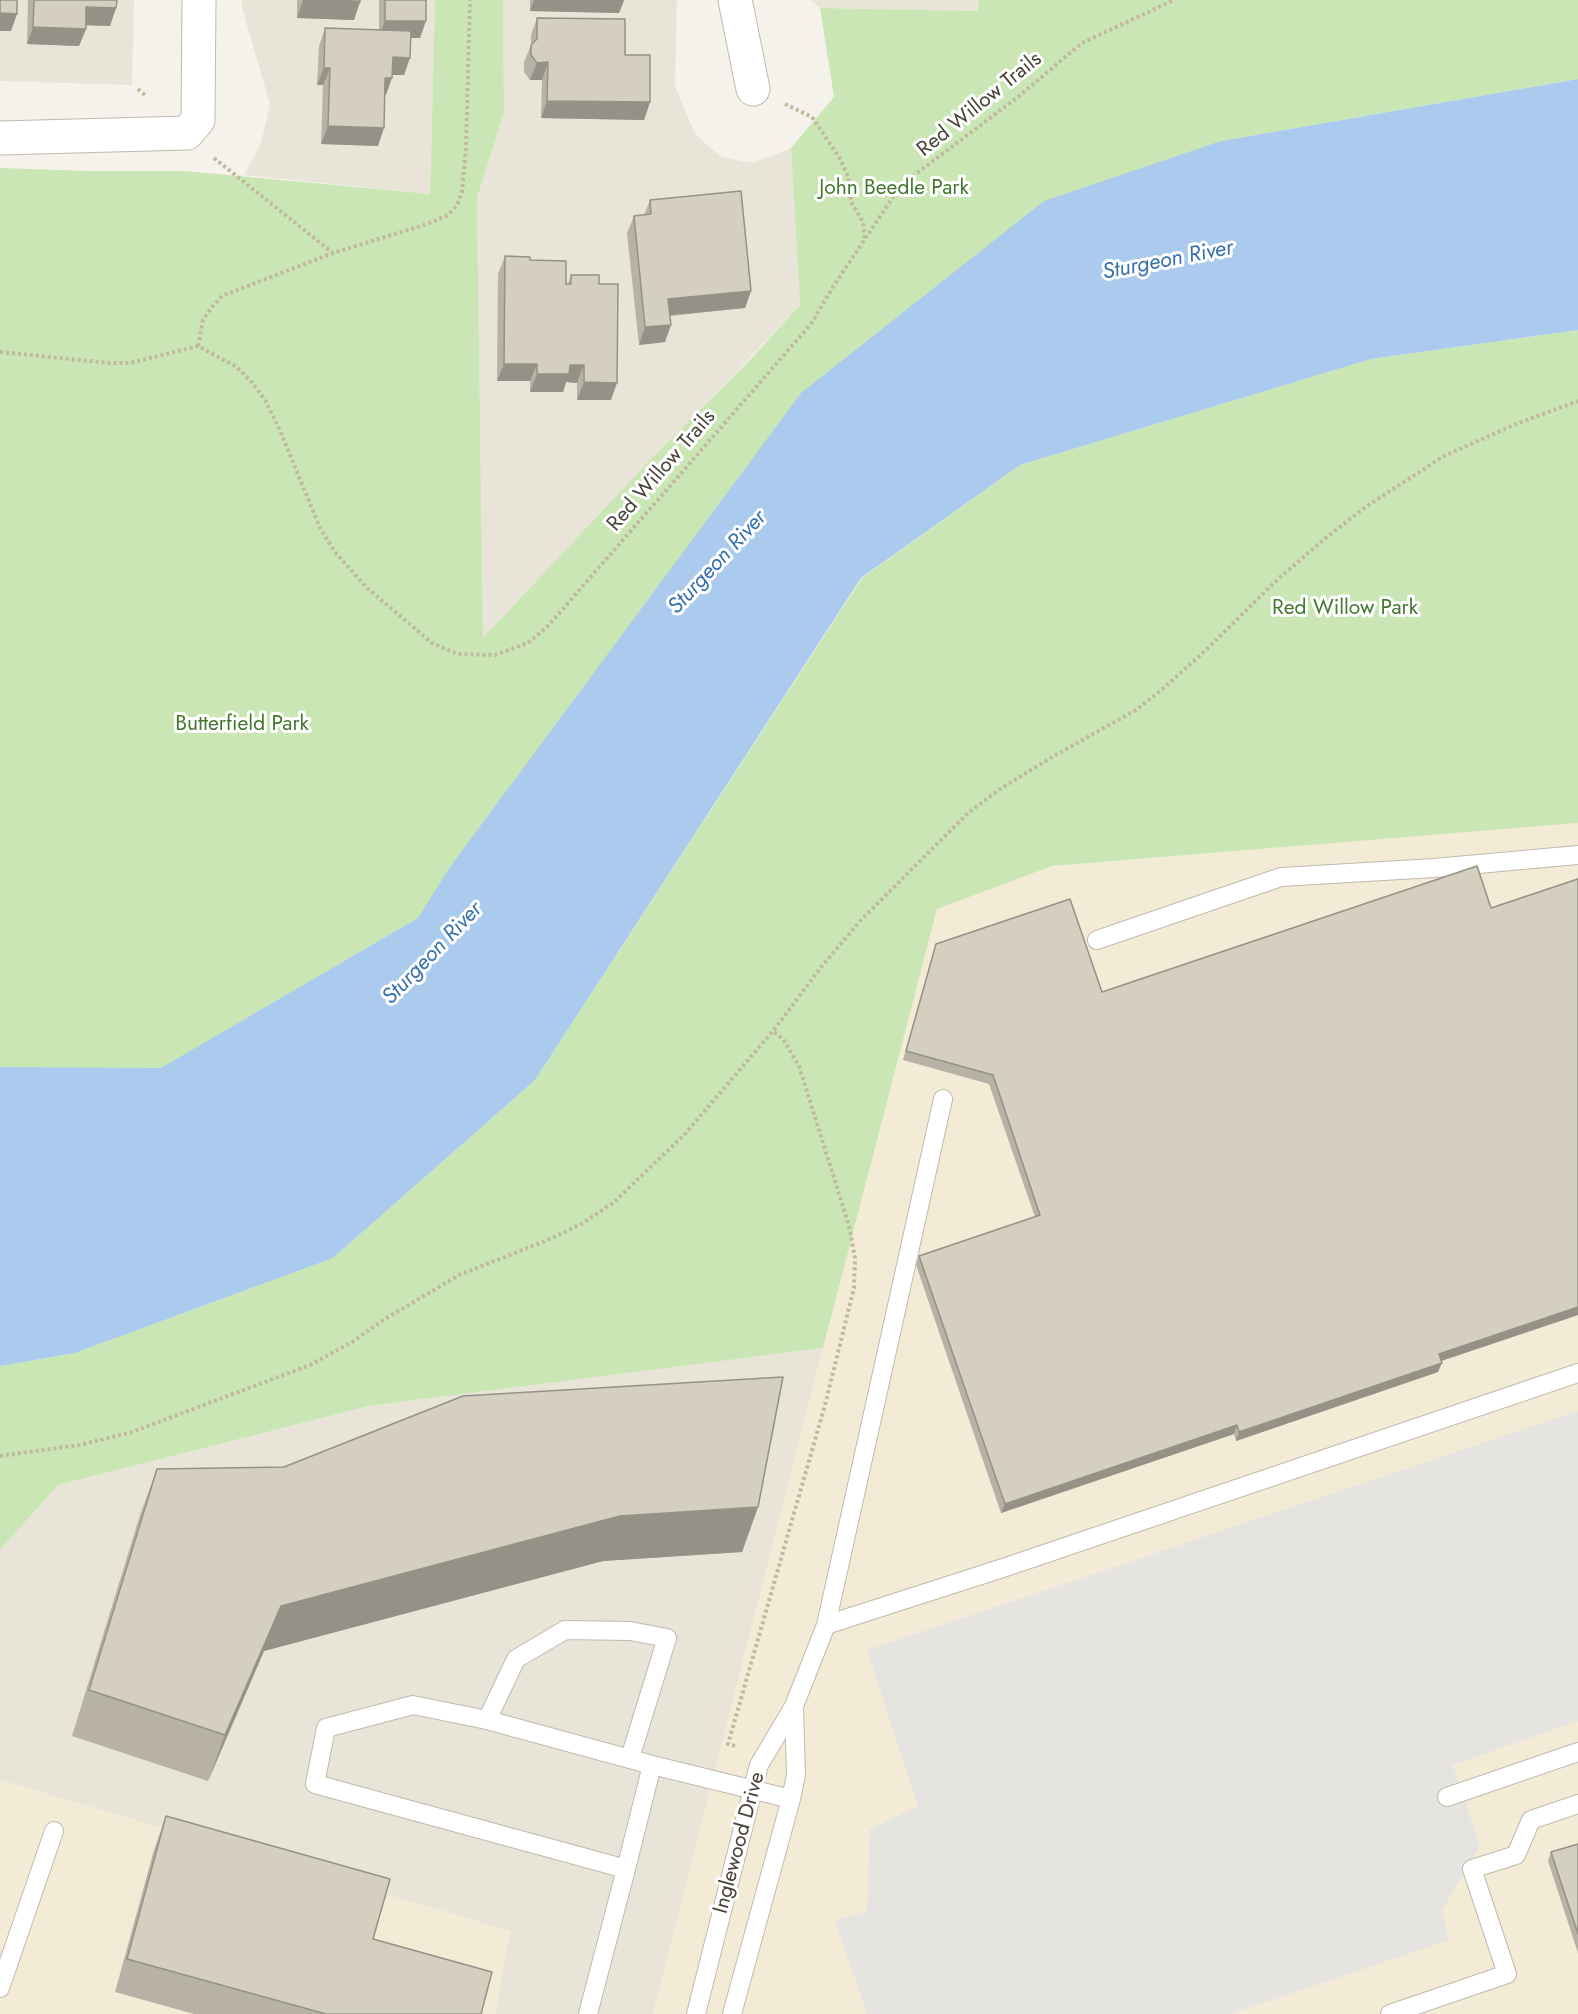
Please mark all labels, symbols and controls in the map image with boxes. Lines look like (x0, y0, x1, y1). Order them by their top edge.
street label: Red Willow Trails (913, 47, 1047, 163)
park label: John Beedle Park (819, 176, 969, 202)
water label: Sturgeon River (1100, 235, 1236, 287)
street label: Red Willow Trails (602, 405, 722, 537)
water label: Sturgeon River (663, 506, 773, 620)
park label: Red Willow Park (1272, 596, 1418, 622)
park label: Butterfield Park (175, 712, 309, 738)
water label: Sturgeon River (377, 897, 489, 1011)
street label: Inglewood Drive (709, 1770, 771, 1916)

